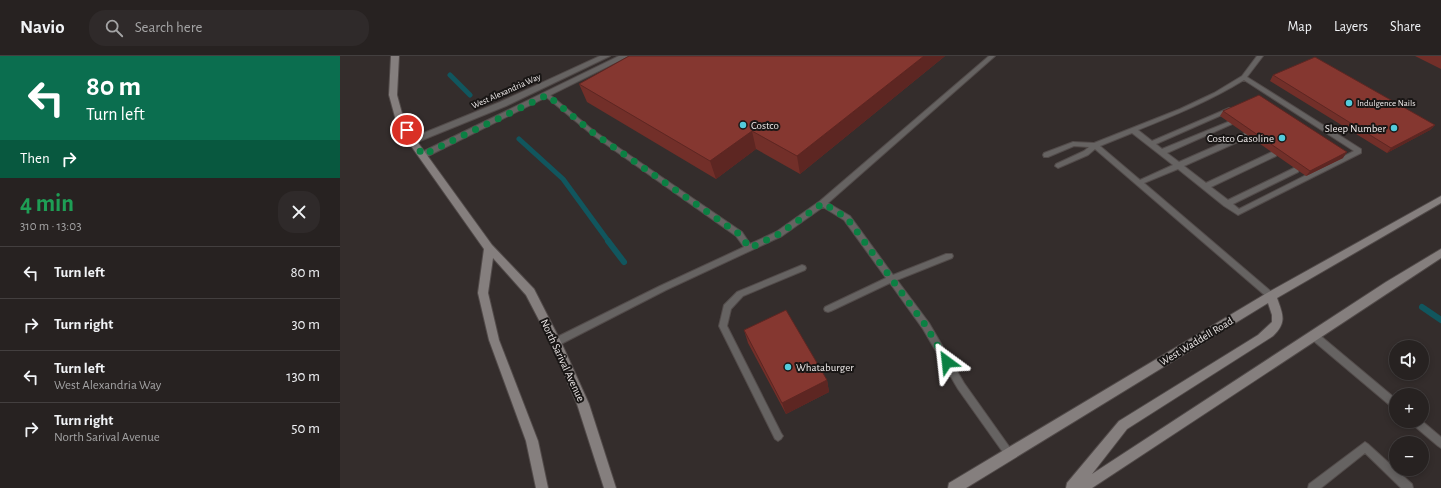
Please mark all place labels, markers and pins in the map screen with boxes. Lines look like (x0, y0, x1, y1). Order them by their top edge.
marker: Indulgence Nails (1344, 98, 1354, 108)
place label: Indulgence Nails (1357, 99, 1416, 108)
pin (390, 113, 424, 147)
marker: Costco (738, 120, 748, 130)
place label: Costco (751, 120, 779, 131)
place label: Sleep Number (1325, 123, 1386, 134)
marker: Sleep Number (1389, 123, 1399, 133)
place label: Costco Gasoline (1207, 133, 1274, 144)
marker: Costco Gasoline (1277, 133, 1287, 143)
marker: Whataburger (783, 362, 793, 372)
place label: Whataburger (796, 362, 854, 373)

